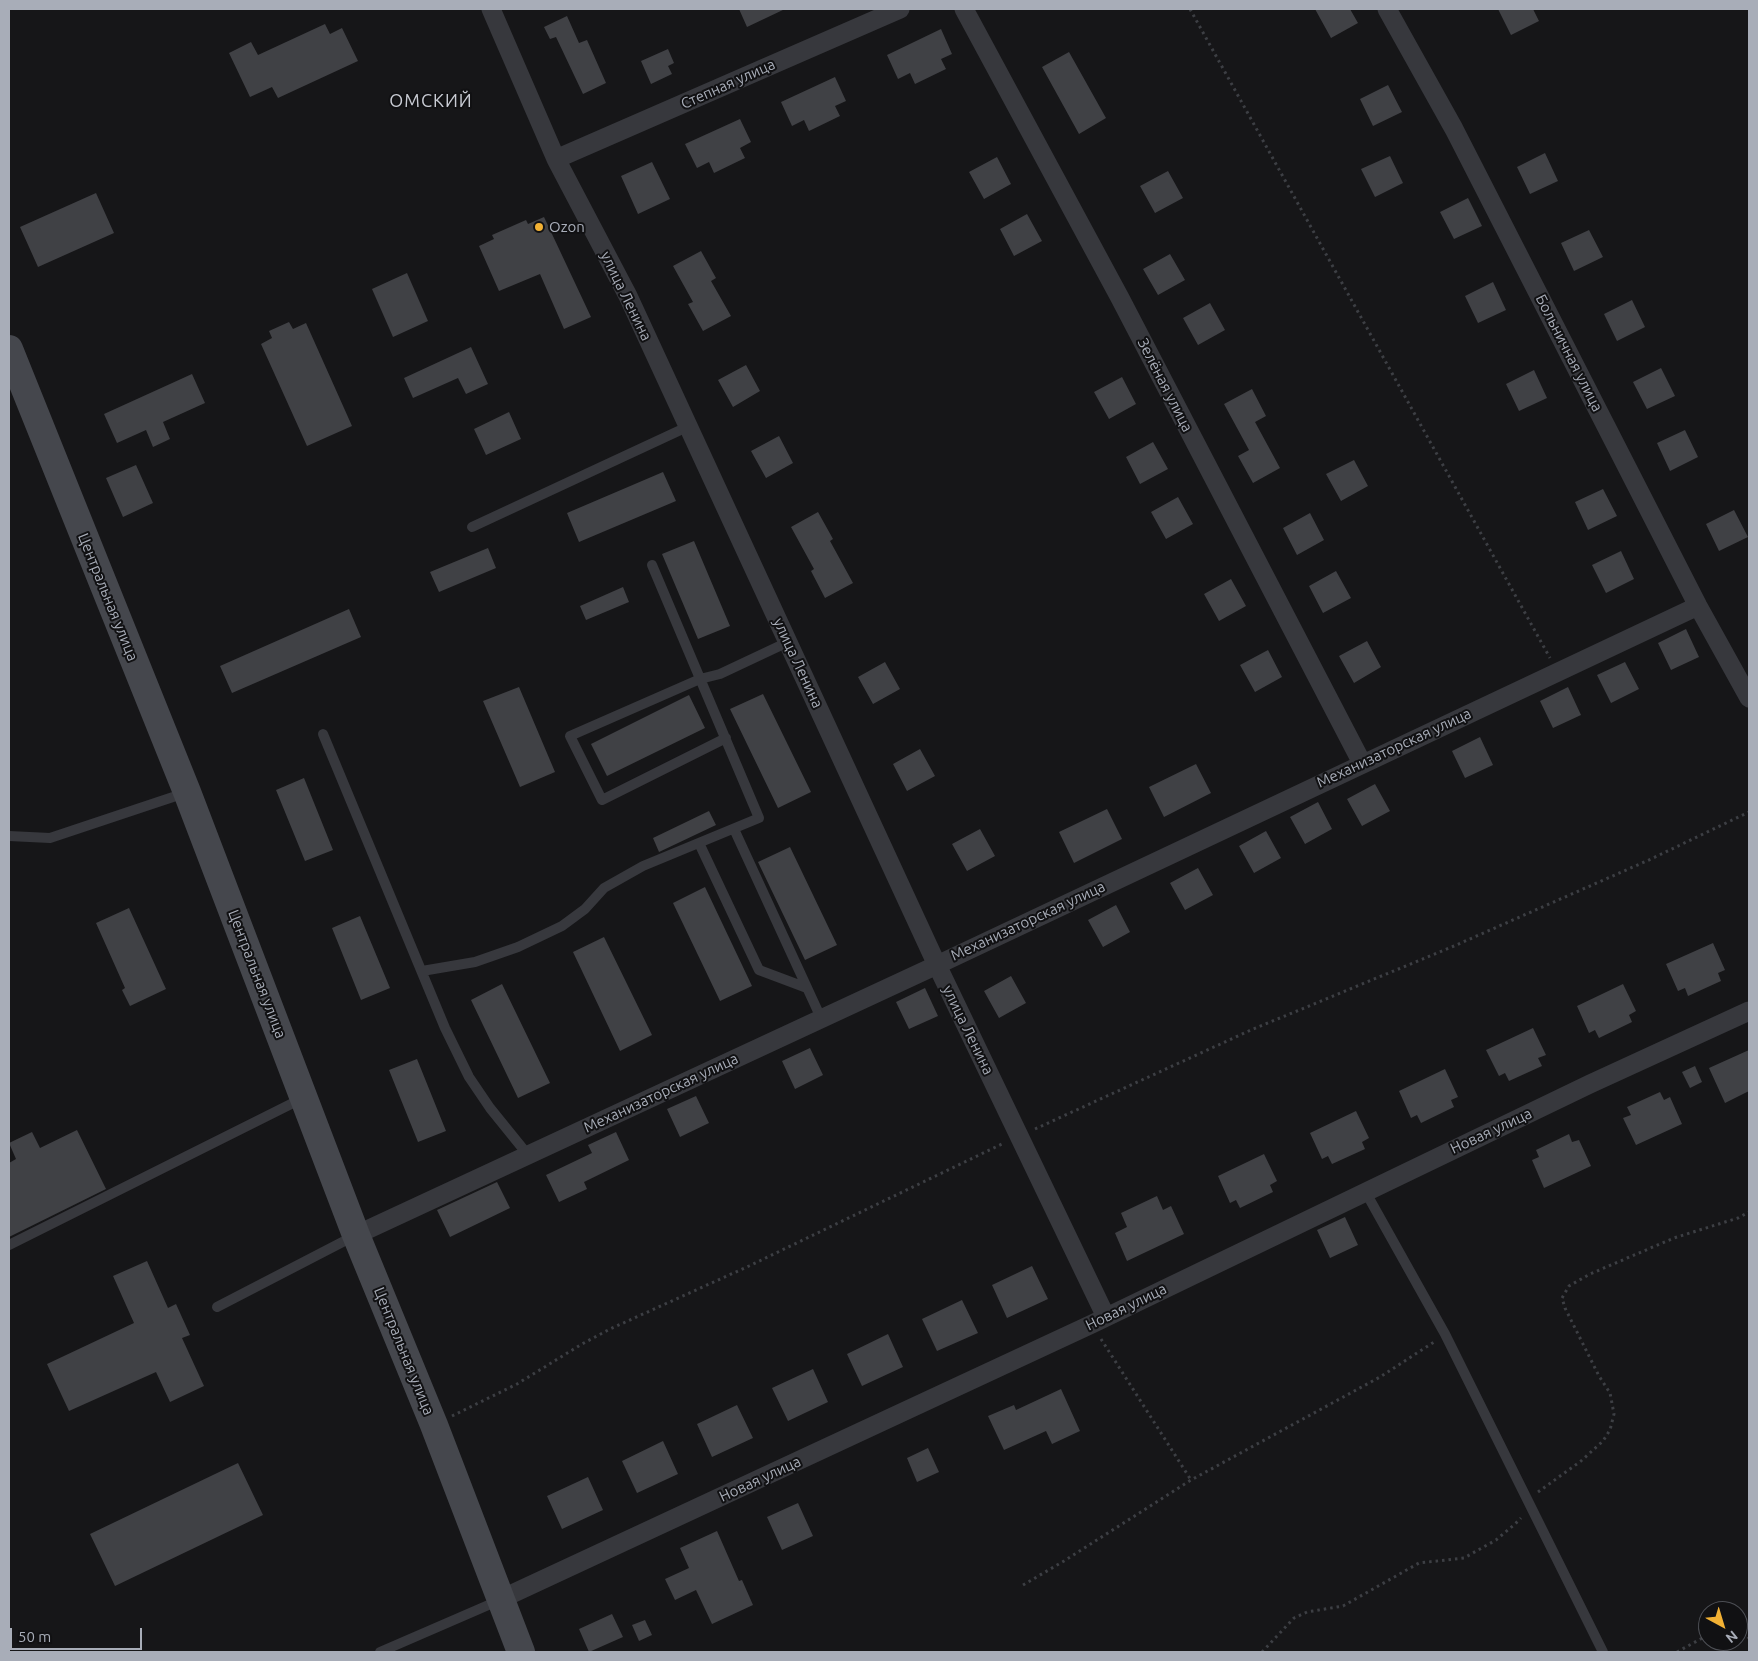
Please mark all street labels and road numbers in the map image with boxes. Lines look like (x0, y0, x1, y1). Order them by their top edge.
street label: Степная улица (678, 55, 778, 113)
street label: улица Ленина (597, 248, 655, 344)
street label: Больничная улица (1532, 291, 1606, 415)
street label: Зелёная улица (1134, 335, 1196, 435)
street label: Центральная улица (74, 530, 142, 664)
street label: улица Ленина (769, 615, 827, 711)
street label: Механизаторская улица (1314, 704, 1474, 792)
street label: Механизаторская улица (948, 877, 1108, 965)
street label: Центральная улица (224, 907, 290, 1041)
street label: улица Ленина (939, 982, 997, 1078)
street label: Механизаторская улица (581, 1049, 741, 1137)
street label: Новая улица (1447, 1104, 1535, 1158)
street label: Новая улица (1083, 1280, 1169, 1334)
street label: Центральная улица (370, 1284, 438, 1418)
street label: Новая улица (716, 1452, 804, 1506)

